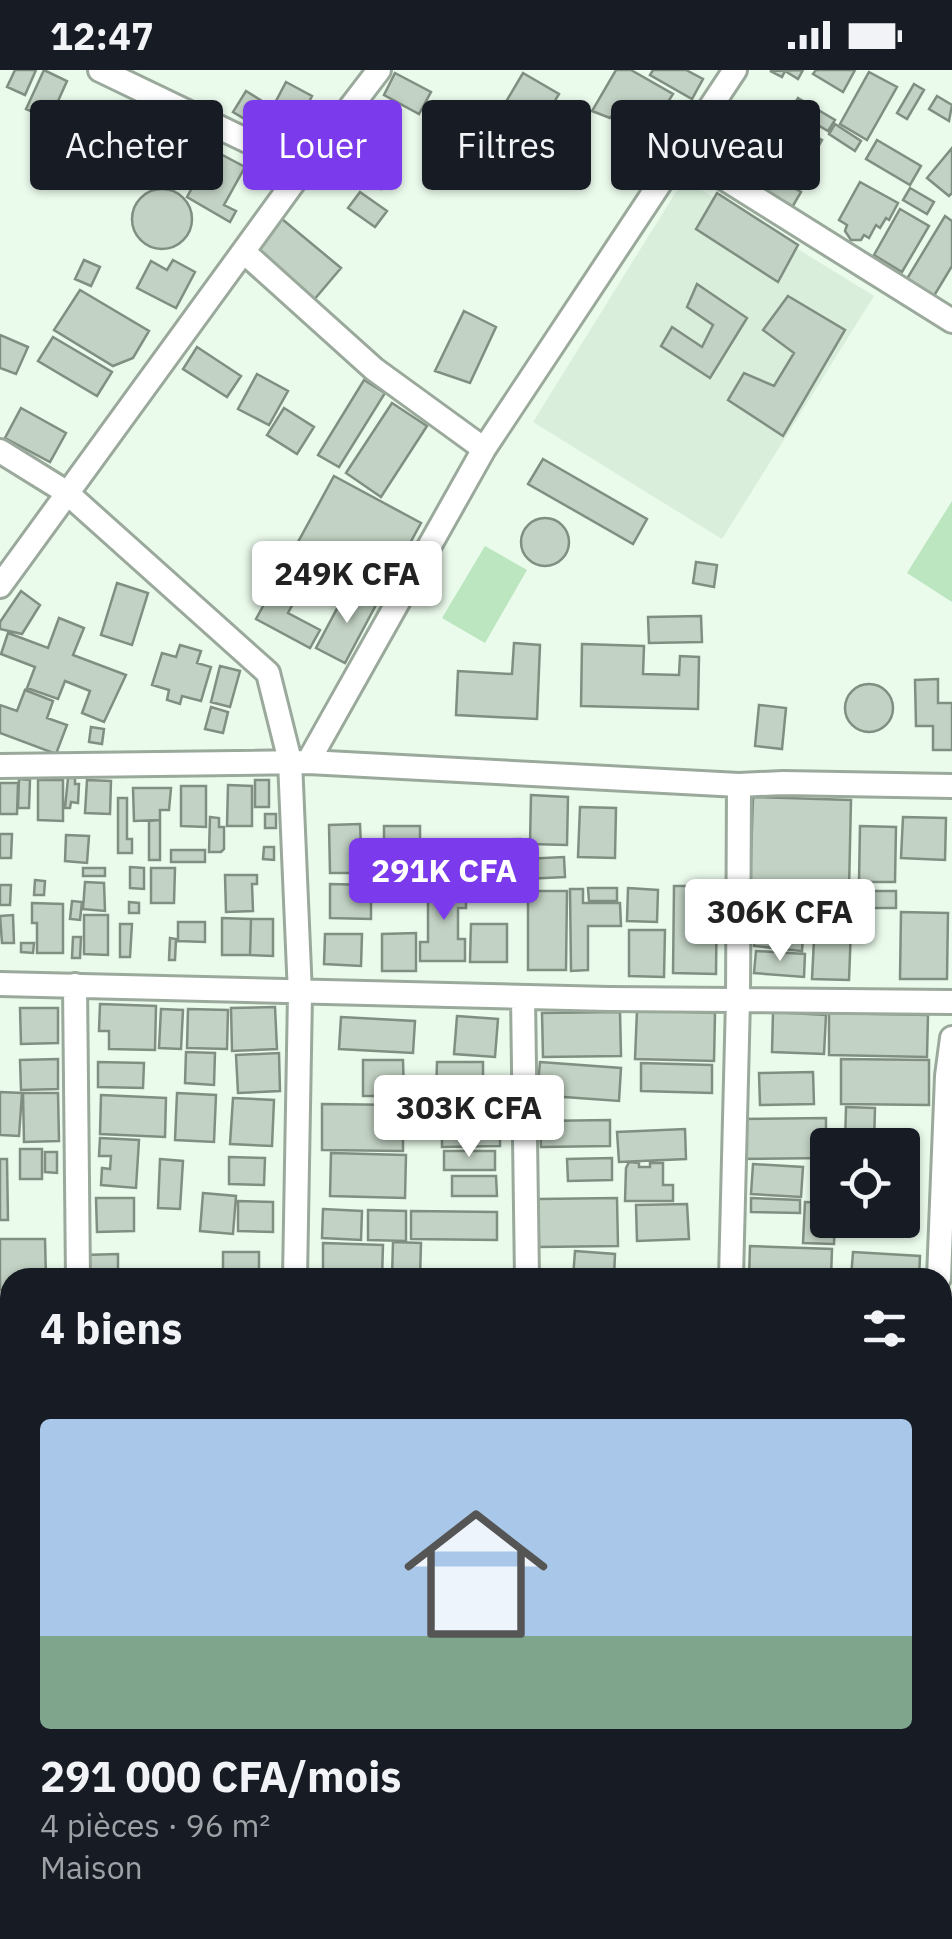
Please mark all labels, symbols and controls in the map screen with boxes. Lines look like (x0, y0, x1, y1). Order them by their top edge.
text: 12:47 (50, 11, 154, 60)
chip: Acheter (30, 100, 223, 190)
chip: Louer (243, 100, 402, 190)
chip: Filtres (422, 100, 591, 190)
chip: Nouveau (611, 100, 820, 190)
pin: 249K CFA (244, 541, 450, 626)
text: 249K CFA (274, 552, 420, 594)
pin: 291K CFA (341, 838, 547, 923)
text: 291K CFA (371, 849, 517, 891)
pin: 306K CFA (677, 879, 883, 964)
text: 306K CFA (707, 890, 853, 932)
pin: 303K CFA (366, 1075, 572, 1160)
text: 303K CFA (396, 1086, 542, 1128)
map controls (810, 1128, 920, 1238)
button: locate (810, 1128, 920, 1238)
text: 4 biens (40, 1301, 182, 1356)
icon: filters (857, 1301, 912, 1356)
icon: home (386, 1484, 566, 1664)
text: 291 000 CFA/mois (40, 1749, 401, 1804)
text: 4 pièces · 96 m² (40, 1804, 270, 1846)
text: Maison (40, 1846, 143, 1888)

